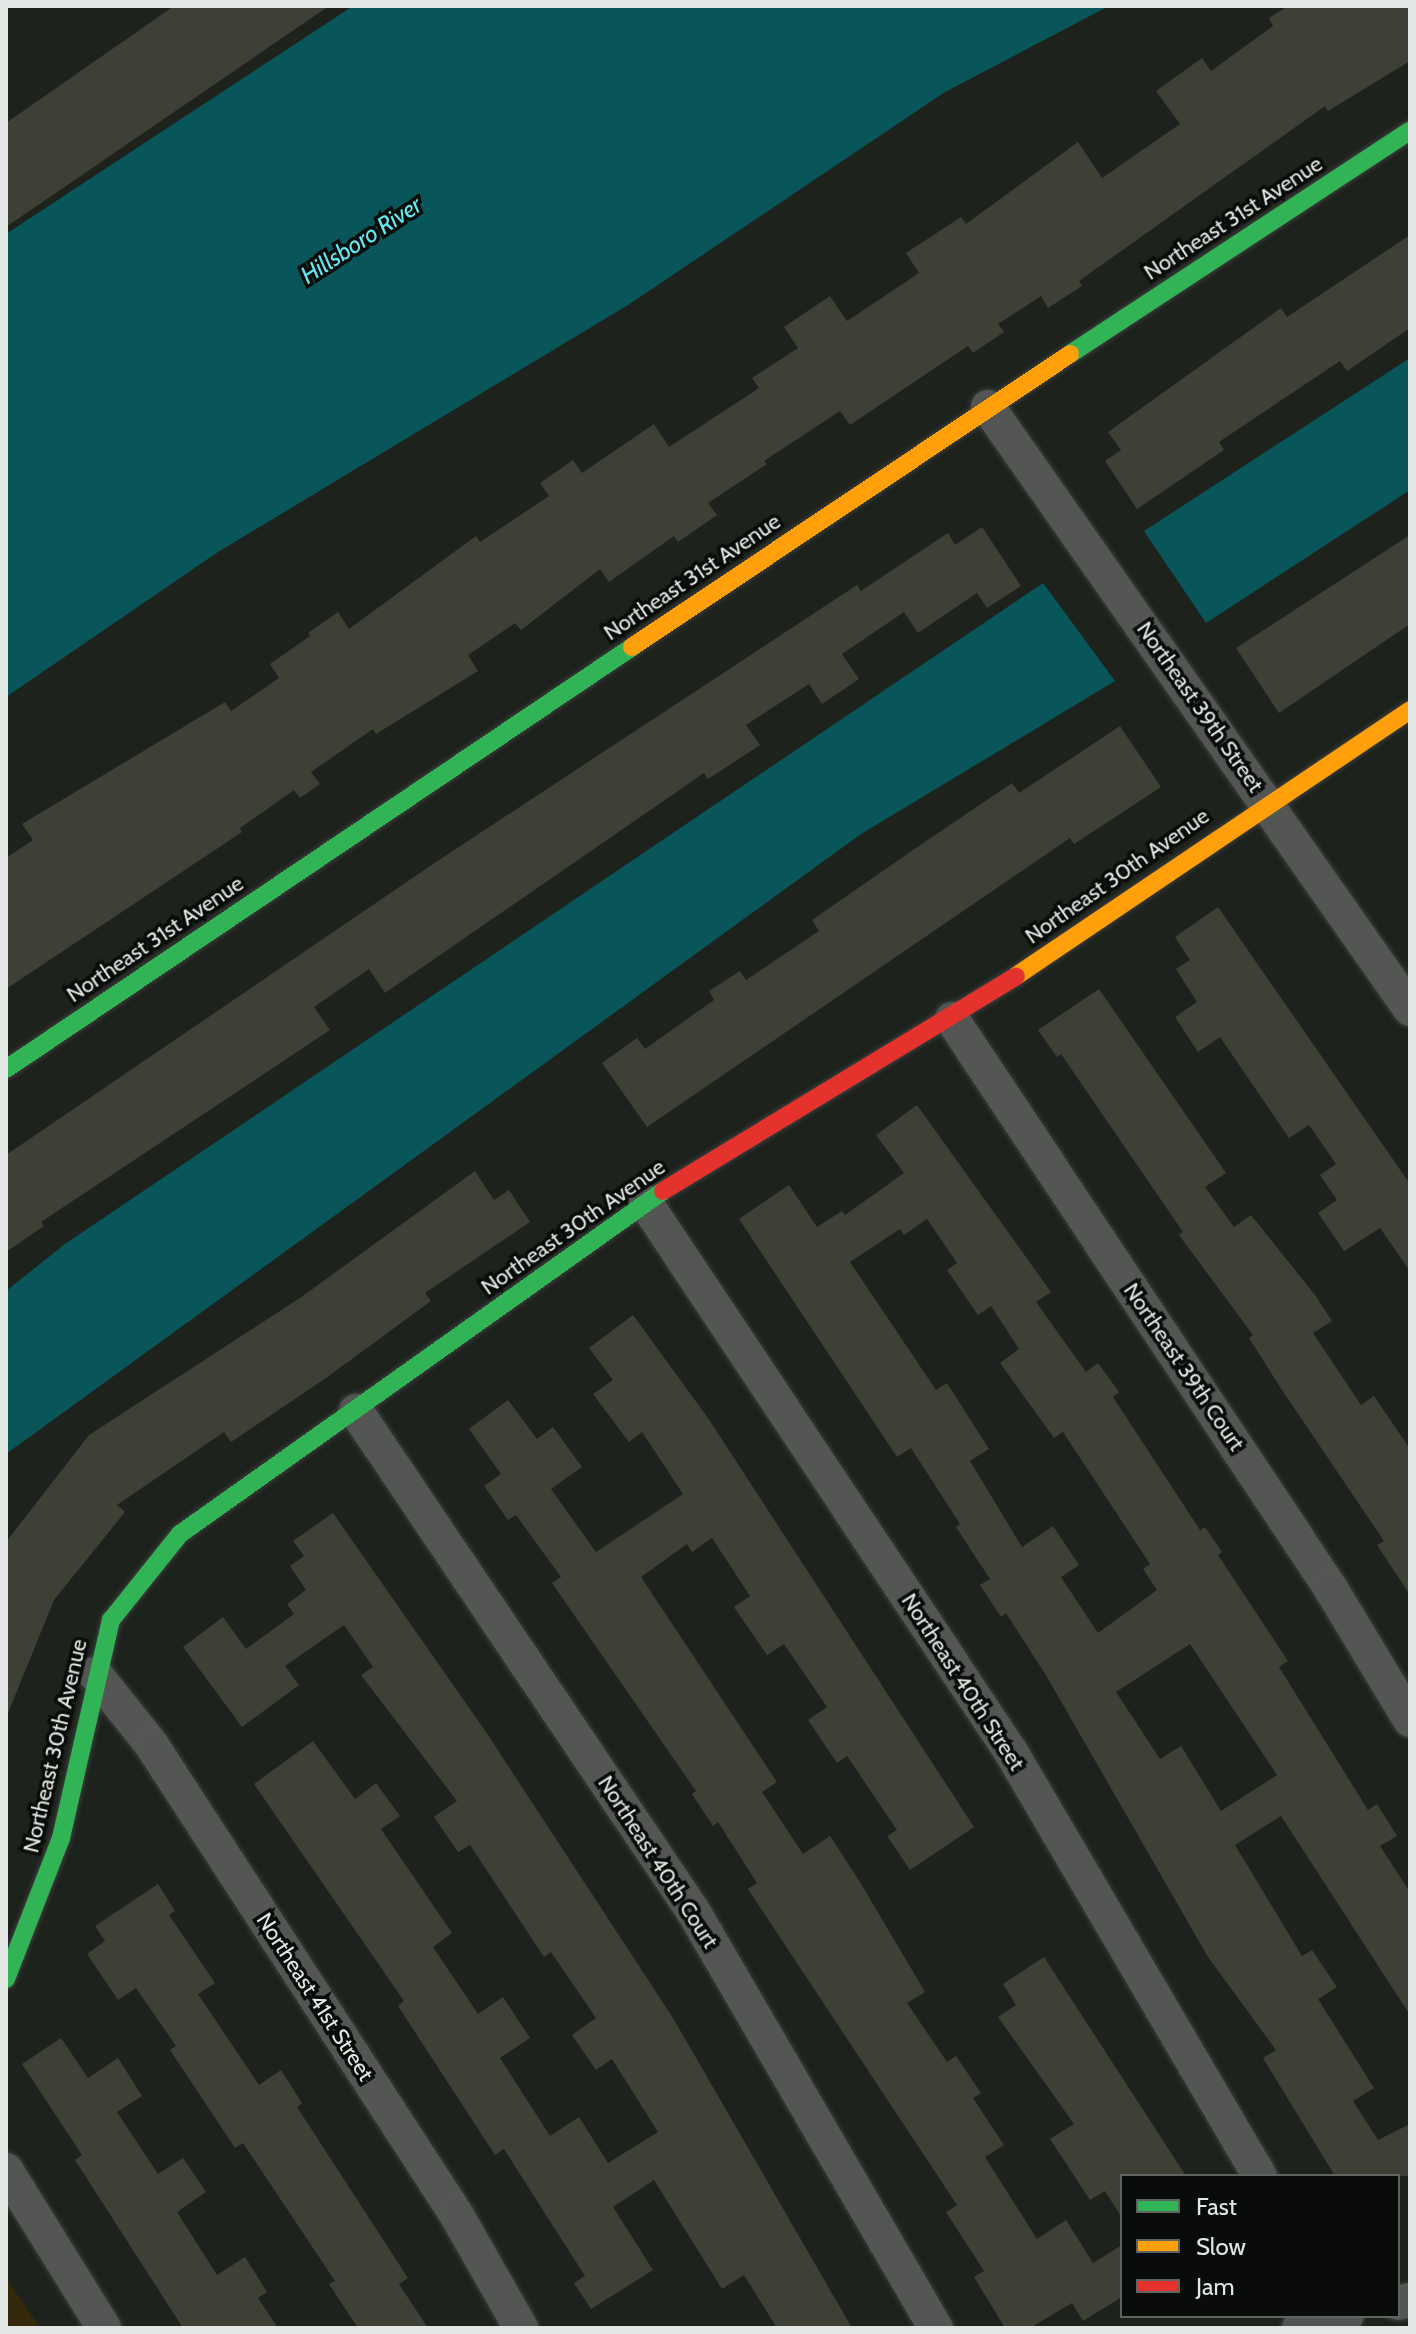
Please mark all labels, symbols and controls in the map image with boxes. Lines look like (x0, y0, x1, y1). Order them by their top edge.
street label: Northeast 31st Avenue (1139, 151, 1327, 285)
water label: Hillsboro River (295, 190, 427, 290)
street label: Northeast 31st Avenue (599, 508, 785, 646)
street label: Northeast 39th Street (1131, 617, 1269, 797)
street label: Northeast 30th Avenue (1020, 803, 1214, 949)
street label: Northeast 31st Avenue (62, 870, 248, 1008)
street label: Northeast 30th Avenue (476, 1154, 670, 1300)
street label: Northeast 39th Court (1118, 1278, 1250, 1456)
street label: Northeast 40th Street (896, 1589, 1030, 1775)
street label: Northeast 30th Avenue (18, 1637, 92, 1855)
street label: Northeast 40th Court (592, 1771, 724, 1953)
street label: Northeast 41st Street (251, 1908, 379, 2086)
legend (1120, 2174, 1400, 2318)
text: Fast (1196, 2192, 1237, 2221)
text: Slow (1196, 2232, 1246, 2261)
text: Jam (1196, 2272, 1234, 2301)

